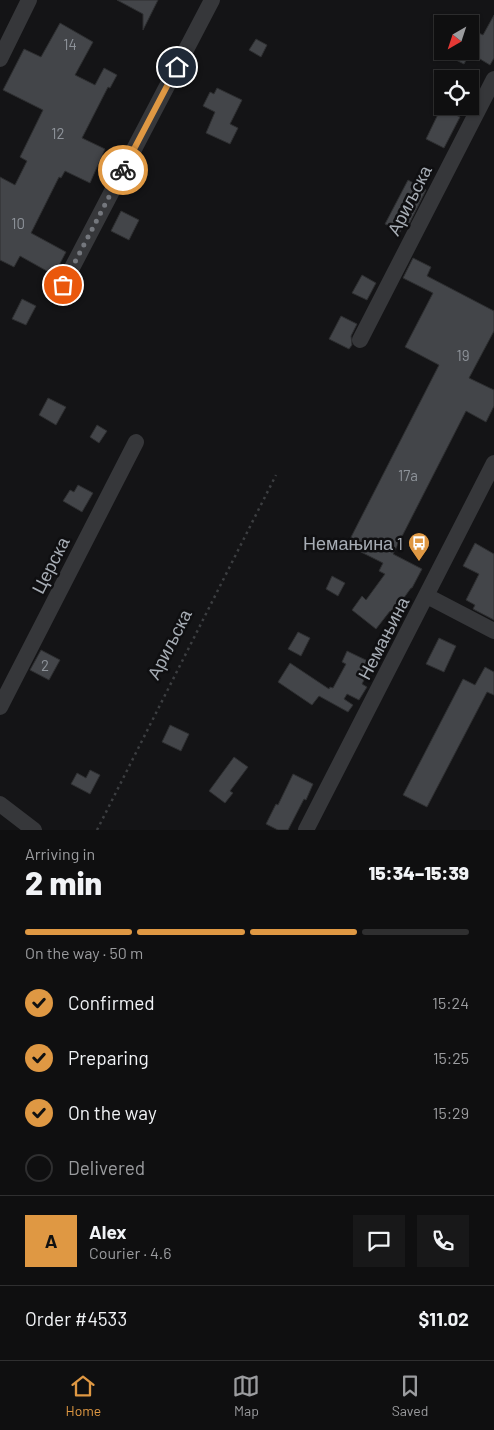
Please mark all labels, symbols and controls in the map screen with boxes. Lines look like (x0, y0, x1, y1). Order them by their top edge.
north arrow (434, 15, 479, 60)
map controls (434, 15, 479, 115)
house number: 14 (63, 35, 77, 53)
pin (156, 46, 198, 88)
icon: home (163, 53, 191, 81)
button: locate (434, 70, 479, 115)
house number: 12 (51, 124, 65, 142)
courier (98, 145, 148, 195)
icon: bike (109, 156, 137, 184)
street label: Ариљска (382, 160, 436, 239)
house number: 10 (11, 214, 25, 232)
pin (42, 264, 84, 306)
icon: bag (49, 271, 77, 299)
house number: 19 (456, 346, 470, 364)
house number: 17a (398, 466, 418, 484)
bus stop icon: Немањина 1 (407, 531, 431, 562)
street label: Церска (26, 532, 74, 597)
place label: Немањина 1 (303, 532, 403, 554)
street label: Немањина (353, 592, 414, 683)
street label: Ариљска (142, 604, 196, 683)
house number: 2 (41, 656, 49, 674)
text: Arriving in (25, 844, 95, 863)
text: 15:34–15:39 (368, 861, 469, 884)
text: 2 min (25, 863, 102, 901)
text: On the way · 50 m (25, 943, 143, 962)
icon: check (25, 989, 53, 1017)
text: Confirmed (68, 991, 155, 1014)
text: 15:24 (432, 993, 469, 1012)
icon: check (25, 1044, 53, 1072)
text: Preparing (68, 1046, 149, 1069)
text: 15:25 (433, 1048, 469, 1067)
icon: check (25, 1099, 53, 1127)
text: On the way (68, 1101, 157, 1124)
text: 15:29 (433, 1103, 469, 1122)
text: Delivered (68, 1156, 145, 1179)
button: chat (353, 1215, 405, 1267)
button: phone (417, 1215, 469, 1267)
text: Alex (89, 1220, 127, 1243)
text: A (45, 1229, 57, 1252)
text: Courier · 4.6 (89, 1243, 172, 1262)
text: Order #4533 (25, 1307, 127, 1330)
text: $11.02 (418, 1307, 469, 1330)
tab: Home (66, 1372, 101, 1419)
tab: Map (232, 1372, 260, 1419)
tab: Saved (392, 1372, 428, 1419)

